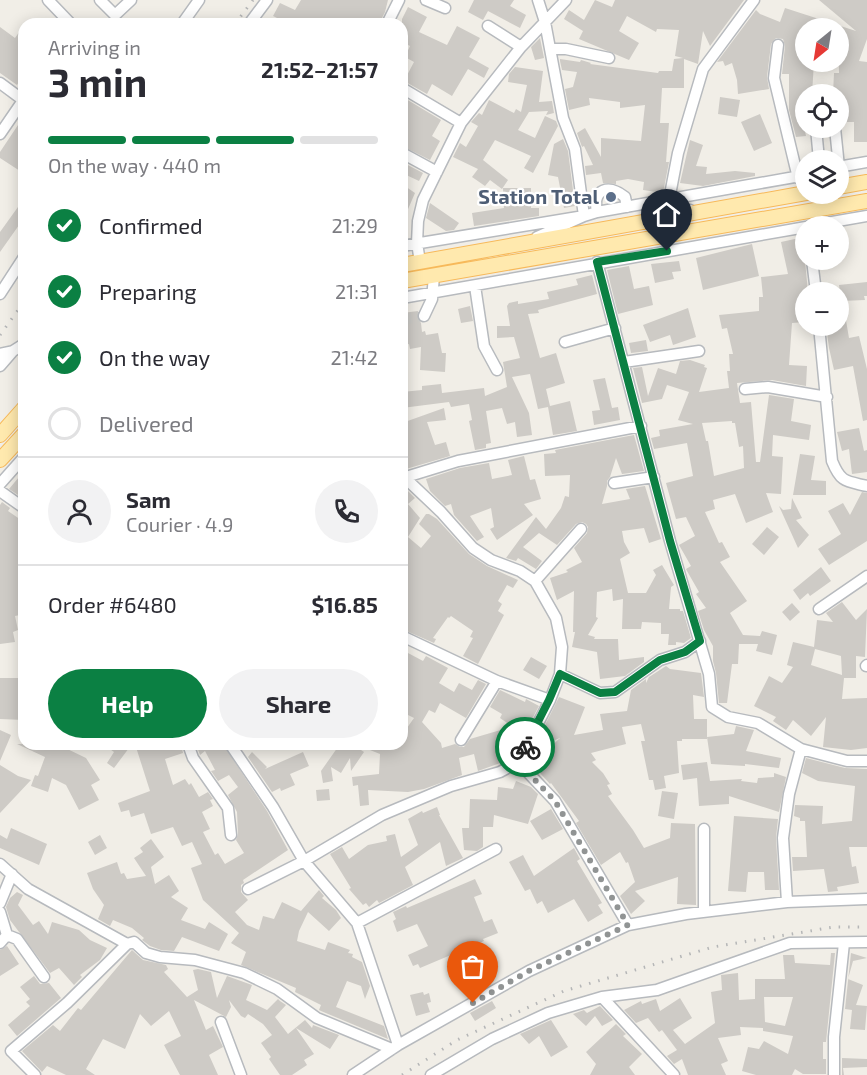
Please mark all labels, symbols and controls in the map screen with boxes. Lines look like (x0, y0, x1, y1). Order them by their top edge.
north arrow (795, 18, 849, 72)
map controls (795, 18, 849, 336)
text: Arriving in (48, 35, 141, 59)
text: 21:52–21:57 (261, 56, 378, 82)
text: 3 min (48, 58, 147, 105)
button: locate (795, 84, 849, 138)
button: layers (795, 150, 849, 204)
text: On the way · 440 m (48, 153, 221, 177)
place label: Station Total (478, 184, 599, 208)
pin (641, 189, 692, 251)
marker: Station Total (604, 190, 618, 204)
icon: home (650, 198, 683, 231)
icon: check (48, 209, 81, 242)
text: Confirmed (99, 212, 203, 238)
text: 21:29 (331, 213, 378, 237)
button: + (795, 216, 849, 270)
icon: check (48, 275, 81, 308)
text: Preparing (99, 278, 197, 304)
text: 21:31 (335, 279, 378, 303)
button: − (795, 282, 849, 336)
icon: check (48, 341, 81, 374)
text: On the way (99, 344, 210, 370)
text: 21:42 (331, 345, 378, 369)
text: Delivered (99, 410, 194, 436)
button: person (48, 480, 111, 543)
button: phone (315, 480, 378, 543)
text: Sam (126, 486, 171, 512)
text: Courier · 4.9 (126, 512, 233, 536)
text: Order #6480 (48, 591, 177, 617)
text: $16.85 (312, 591, 378, 617)
button: Help (48, 669, 207, 738)
button: Share (219, 669, 378, 738)
courier (495, 717, 555, 777)
icon: bike (509, 731, 542, 764)
pin (447, 941, 498, 1003)
icon: bag (456, 950, 489, 983)

